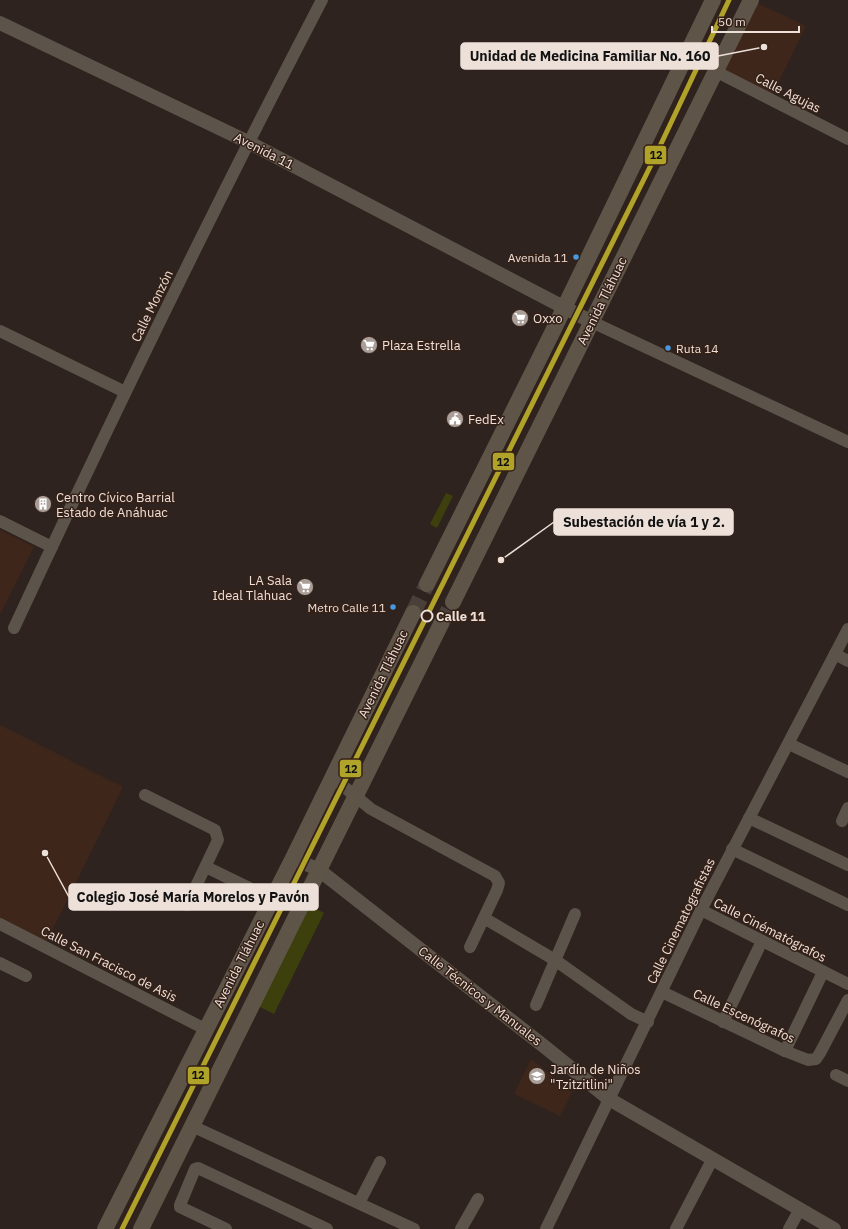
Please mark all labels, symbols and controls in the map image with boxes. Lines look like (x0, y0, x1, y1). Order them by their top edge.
scale bar (712, 8, 799, 34)
text: 50 m (718, 14, 746, 29)
callout: Unidad de Medicina Familiar No. 160 (461, 43, 718, 69)
text: Unidad de Medicina Familiar No. 160 (470, 47, 710, 65)
street label: Calle Agujas (752, 69, 824, 117)
street label: Avenida 11 (231, 129, 297, 173)
line badge: 12 (644, 145, 667, 165)
text: 12 (649, 148, 663, 162)
place label: Avenida 11 (508, 250, 568, 265)
marker: Avenida 11 (571, 252, 581, 262)
street label: Avenida Tláhuac (573, 254, 631, 348)
street label: Calle Monzón (127, 267, 177, 345)
supermarket icon: Oxxo (510, 308, 530, 328)
place label: Oxxo (533, 310, 563, 327)
supermarket icon: Plaza Estrella (359, 335, 379, 355)
place label: Plaza Estrella (382, 337, 461, 354)
place label: Ruta 14 (676, 341, 718, 356)
marker: Ruta 14 (663, 343, 673, 353)
public building icon: FedEx (445, 409, 465, 429)
place label: FedEx (468, 411, 504, 428)
line badge: 12 (492, 452, 515, 471)
text: 12 (496, 455, 510, 469)
place label: Centro Cívico Barrial Estado de Anáhuac (56, 489, 175, 521)
building icon: Centro Cívico Barrial Estado de Anáhuac (33, 494, 53, 514)
callout: Subestación de vía 1 y 2. (554, 509, 733, 535)
text: Subestación de vía 1 y 2. (563, 513, 725, 531)
place label: LA Sala Ideal Tlahuac (212, 572, 292, 604)
supermarket icon: LA Sala Ideal Tlahuac (295, 577, 315, 597)
place label: Metro Calle 11 (307, 600, 386, 615)
marker: Metro Calle 11 (388, 602, 398, 612)
place label: Calle 11 (436, 608, 486, 625)
marker: Calle 11 (420, 609, 434, 623)
street label: Avenida Tláhuac (354, 627, 412, 721)
line badge: 12 (339, 759, 362, 778)
text: 12 (344, 762, 358, 776)
street label: Calle Cinematografistas (643, 855, 719, 987)
callout: Colegio José María Morelos y Pavón (69, 884, 318, 910)
text: Colegio José María Morelos y Pavón (77, 888, 309, 906)
street label: Calle Cinématógrafos (711, 894, 829, 966)
street label: Avenida Tláhuac (210, 917, 269, 1011)
street label: Calle San Fracisco de Asis (38, 922, 180, 1006)
street label: Calle Técnicos y Manuales (415, 942, 545, 1050)
street label: Calle Escenógrafos (690, 985, 798, 1047)
place label: Jardín de Niños "Tzitzitlini" (550, 1061, 641, 1093)
line badge: 12 (187, 1066, 210, 1085)
school or university icon: Jardín de Niños "Tzitzitlini" (527, 1066, 547, 1086)
text: 12 (191, 1068, 205, 1082)

